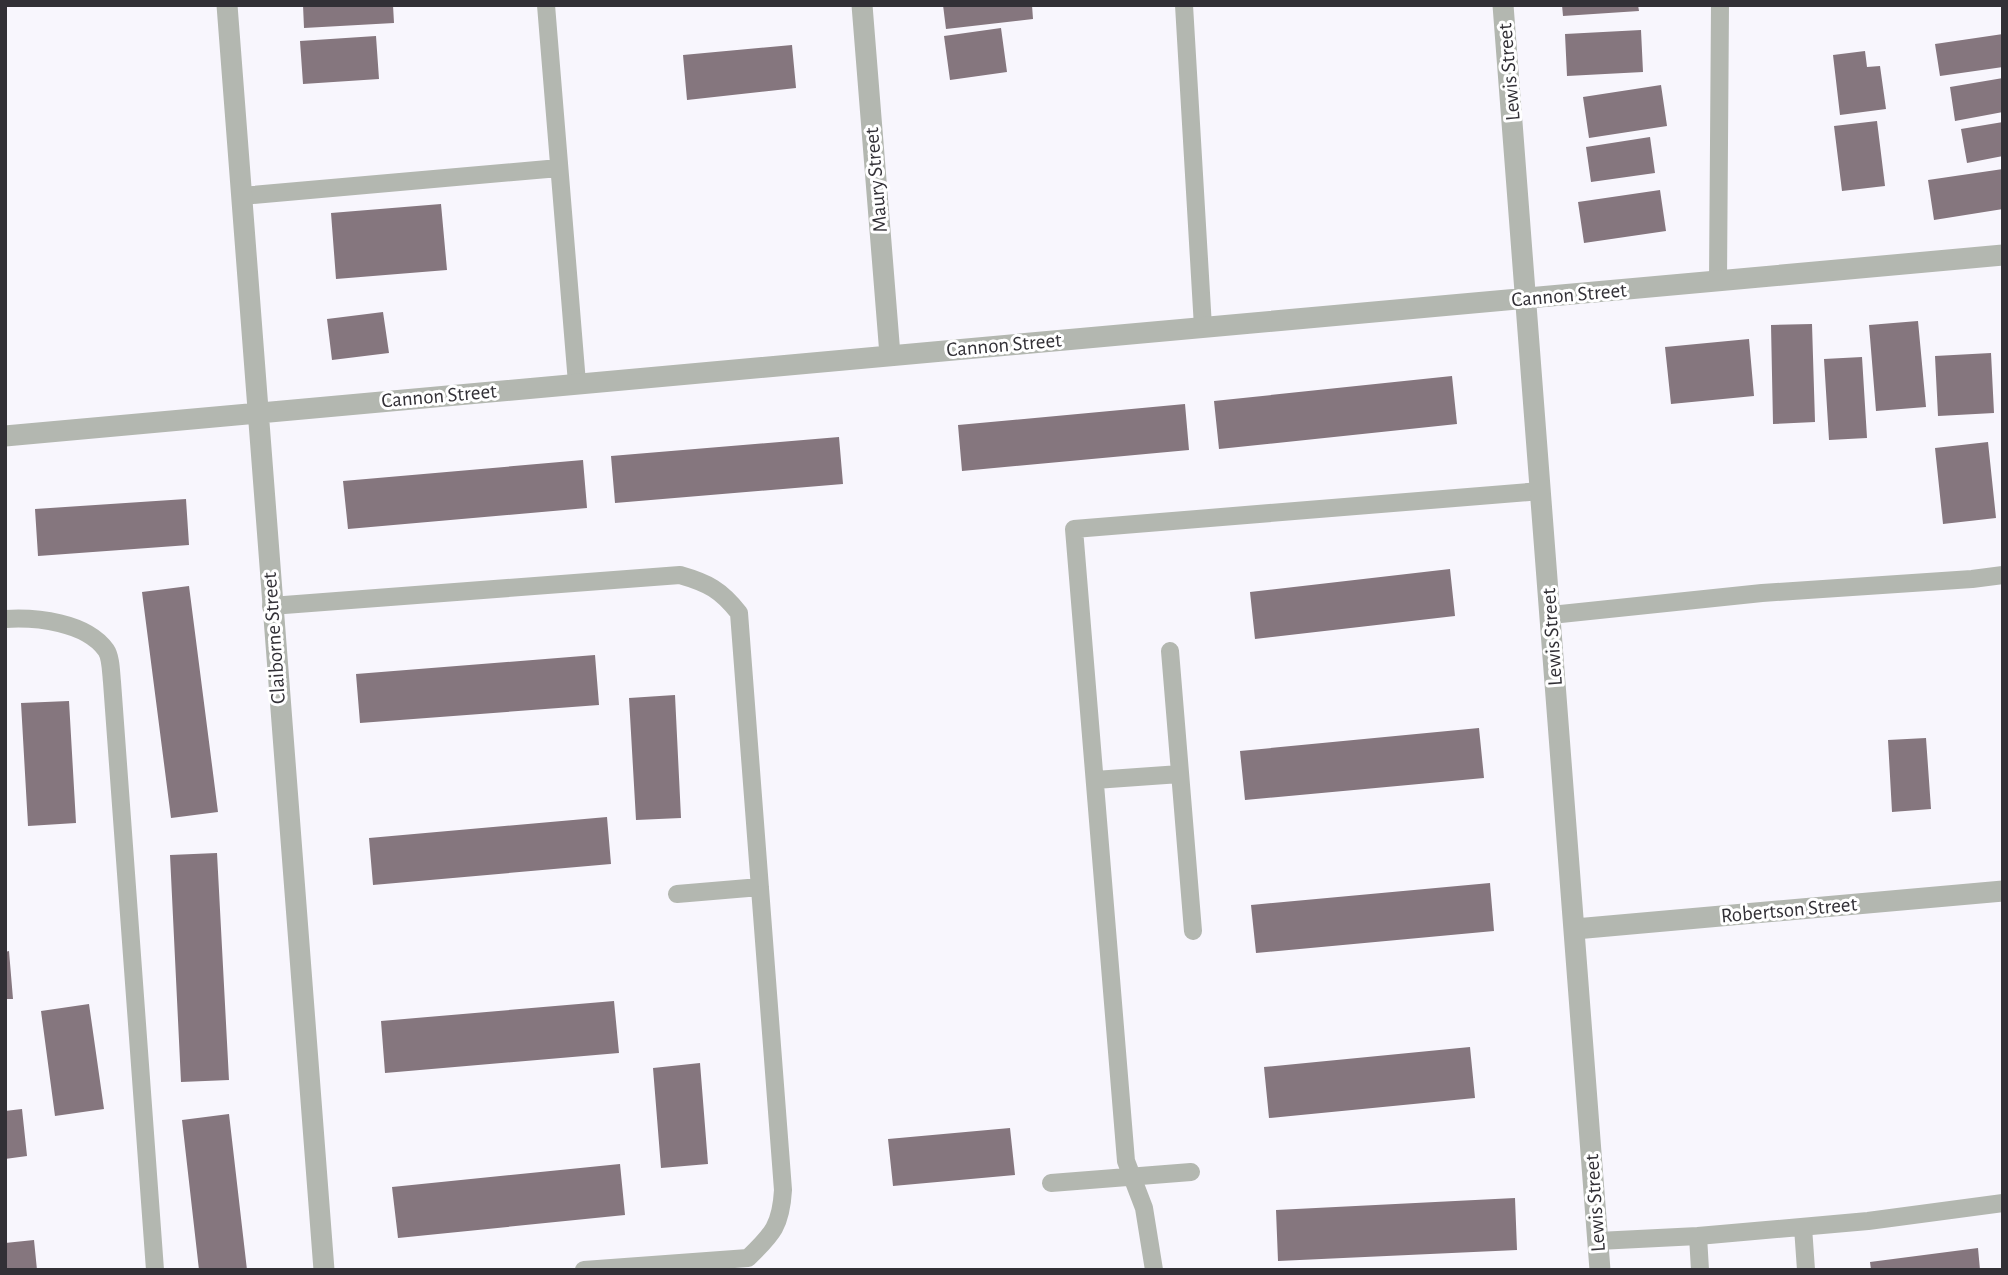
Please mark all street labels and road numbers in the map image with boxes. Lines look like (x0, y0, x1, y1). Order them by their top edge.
street label: Lewis Street (1494, 22, 1524, 122)
street label: Maury Street (861, 126, 891, 233)
street label: Cannon Street (1510, 279, 1628, 311)
street label: Cannon Street (945, 329, 1063, 361)
street label: Cannon Street (380, 380, 498, 412)
street label: Claiborne Street (259, 571, 289, 705)
street label: Lewis Street (1538, 587, 1566, 687)
street label: Robertson Street (1720, 894, 1858, 926)
street label: Lewis Street (1581, 1153, 1609, 1253)

